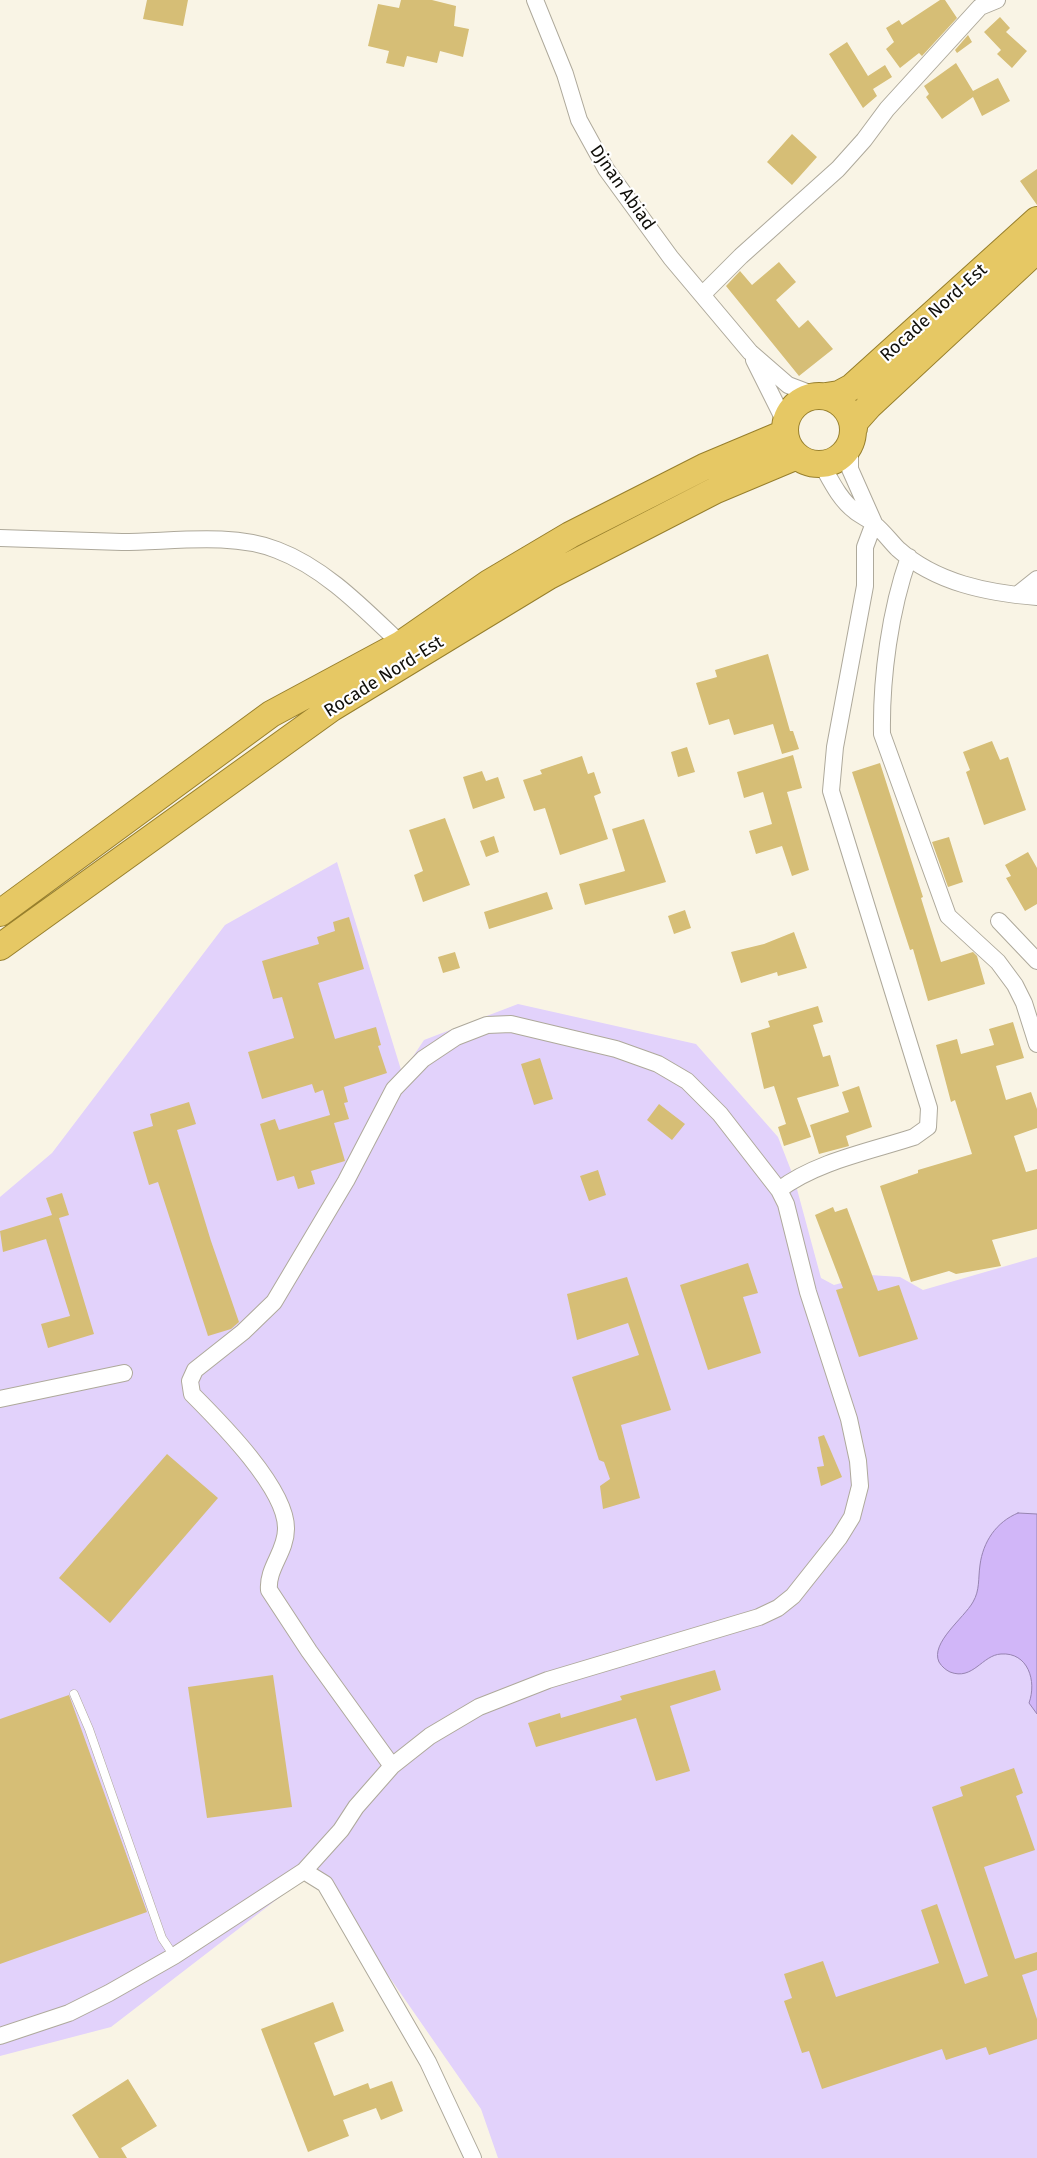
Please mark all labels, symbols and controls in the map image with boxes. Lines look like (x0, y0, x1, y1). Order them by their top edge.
street label: Djnan Abiad (585, 141, 659, 235)
street label: Rocade Nord-Est (876, 259, 992, 367)
street label: Rocade Nord-Est (320, 632, 448, 722)

